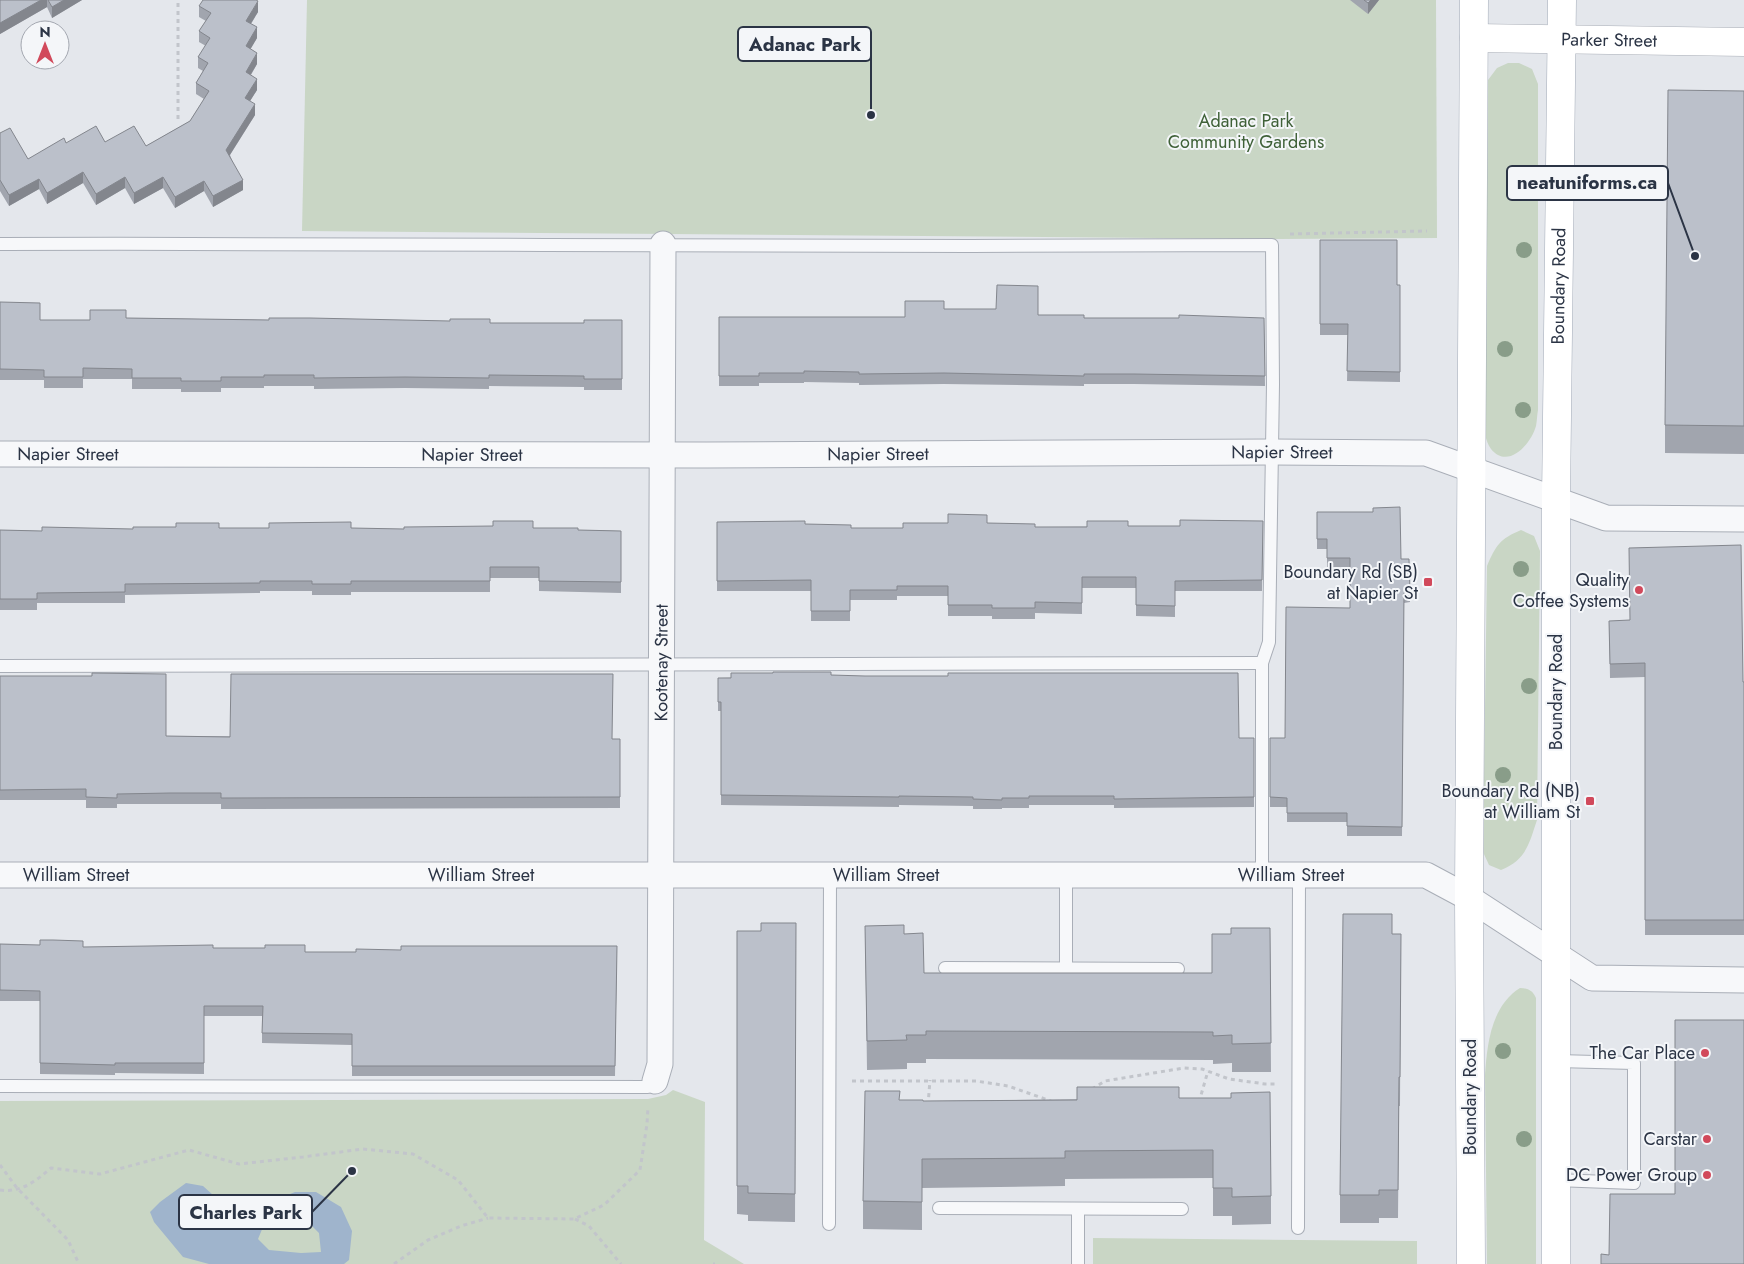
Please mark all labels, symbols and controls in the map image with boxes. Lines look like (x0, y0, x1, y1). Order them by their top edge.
north arrow (20, 20, 70, 70)
text: N (39, 22, 51, 42)
street label: Parker Street (1561, 26, 1658, 54)
callout: Adanac Park (738, 27, 871, 61)
text: Adanac Park (748, 31, 861, 58)
park label: Adanac Park Community Gardens (1168, 108, 1324, 155)
callout: neatuniforms.ca (1507, 166, 1668, 200)
text: neatuniforms.ca (1517, 169, 1657, 196)
street label: Boundary Road (1545, 228, 1572, 344)
street label: Napier Street (1231, 439, 1333, 465)
street label: Napier Street (17, 441, 119, 467)
street label: Napier Street (827, 441, 929, 467)
street label: Napier Street (421, 442, 523, 468)
place label: Boundary Rd (SB) at Napier St (1283, 559, 1419, 606)
place label: Quality Coffee Systems (1513, 567, 1629, 614)
marker: Boundary Rd (SB) at Napier St (1422, 576, 1434, 588)
marker: Quality Coffee Systems (1633, 584, 1645, 596)
street label: Kootenay Street (648, 603, 675, 721)
street label: Boundary Road (1543, 634, 1569, 750)
place label: Boundary Rd (NB) at William St (1441, 778, 1581, 825)
marker: Boundary Rd (NB) at William St (1584, 795, 1596, 807)
street label: William Street (23, 862, 130, 888)
street label: William Street (428, 862, 535, 888)
street label: William Street (833, 862, 940, 888)
street label: William Street (1238, 862, 1345, 888)
street label: Boundary Road (1457, 1039, 1483, 1155)
place label: The Car Place (1589, 1040, 1695, 1066)
marker: The Car Place (1699, 1047, 1711, 1059)
place label: Carstar (1643, 1126, 1698, 1152)
marker: Carstar (1701, 1133, 1713, 1145)
place label: DC Power Group (1566, 1162, 1697, 1188)
marker: DC Power Group (1701, 1169, 1713, 1181)
callout: Charles Park (179, 1195, 312, 1229)
text: Charles Park (190, 1199, 302, 1226)

